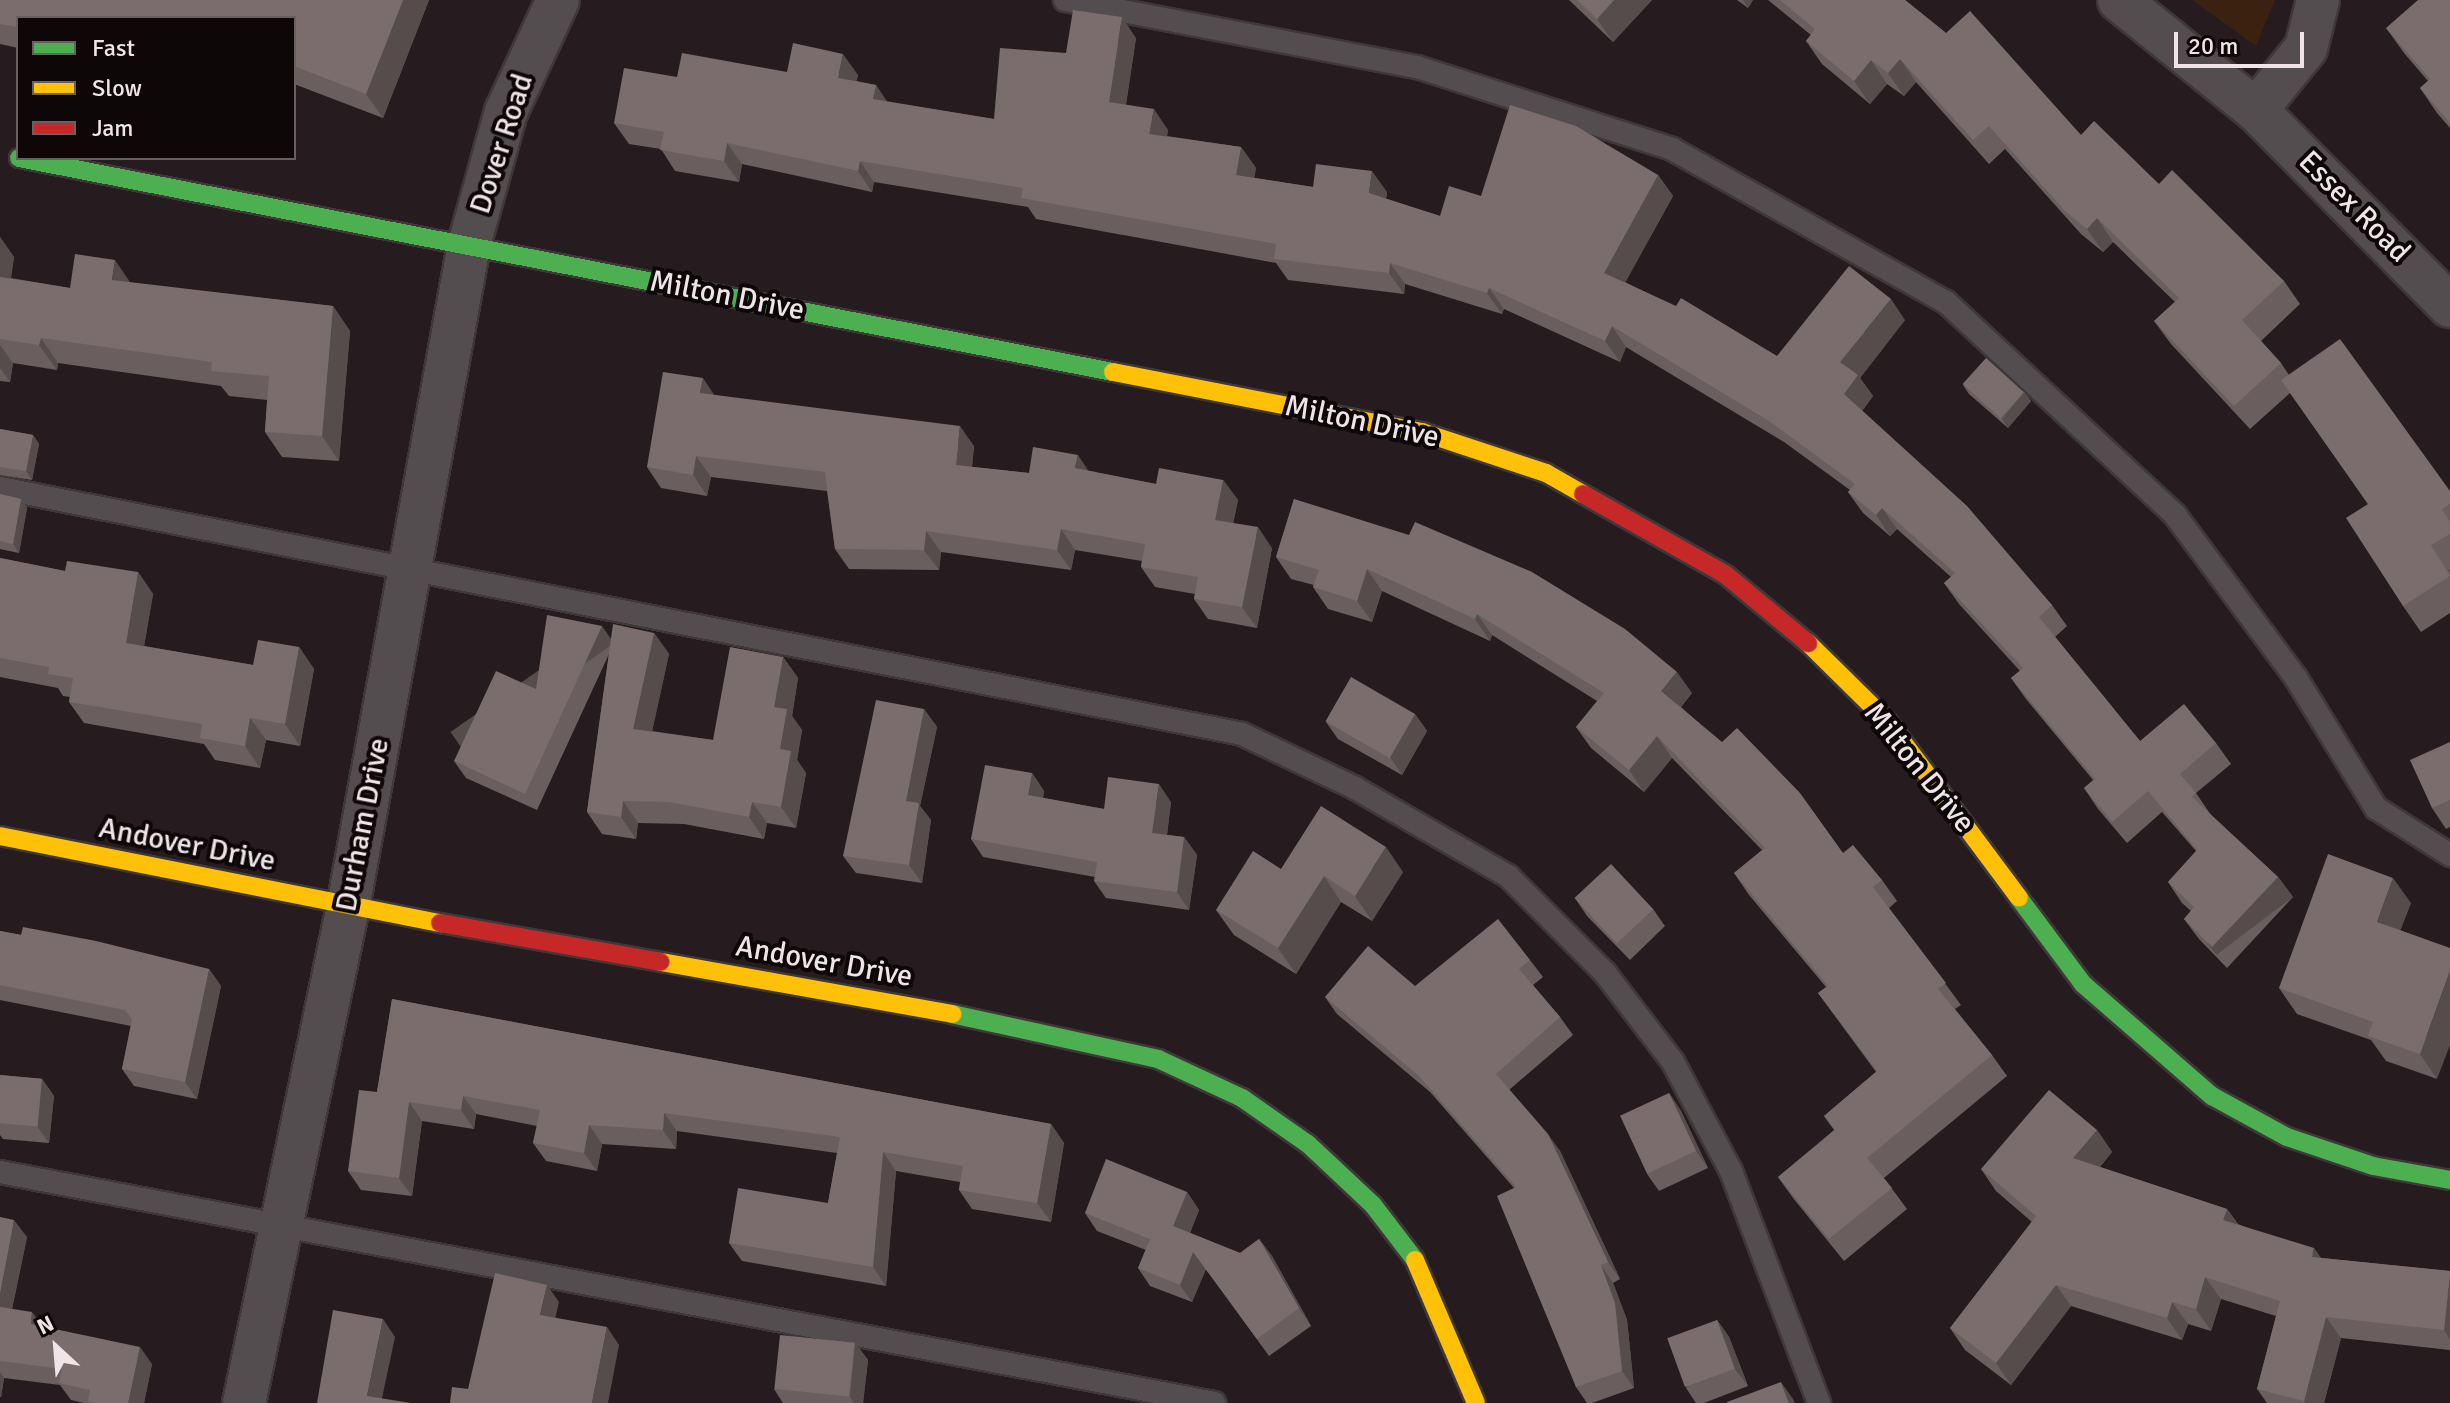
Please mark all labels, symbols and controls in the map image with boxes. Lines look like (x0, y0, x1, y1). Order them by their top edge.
legend (16, 16, 296, 160)
scale bar (2178, 16, 2308, 66)
text: 20 m (2188, 31, 2238, 61)
text: Fast (92, 33, 135, 63)
street label: Dover Road (462, 70, 542, 218)
text: Slow (92, 73, 142, 103)
text: Jam (92, 113, 133, 143)
street label: Essex Road (2291, 144, 2417, 270)
street label: Milton Drive (647, 263, 807, 329)
street label: Milton Drive (1282, 388, 1442, 456)
street label: Milton Drive (1856, 696, 1982, 840)
street label: Durham Drive (329, 735, 397, 915)
street label: Andover Drive (96, 810, 278, 880)
street label: Andover Drive (733, 929, 915, 995)
north arrow (16, 1307, 96, 1387)
text: N (32, 1309, 58, 1340)

